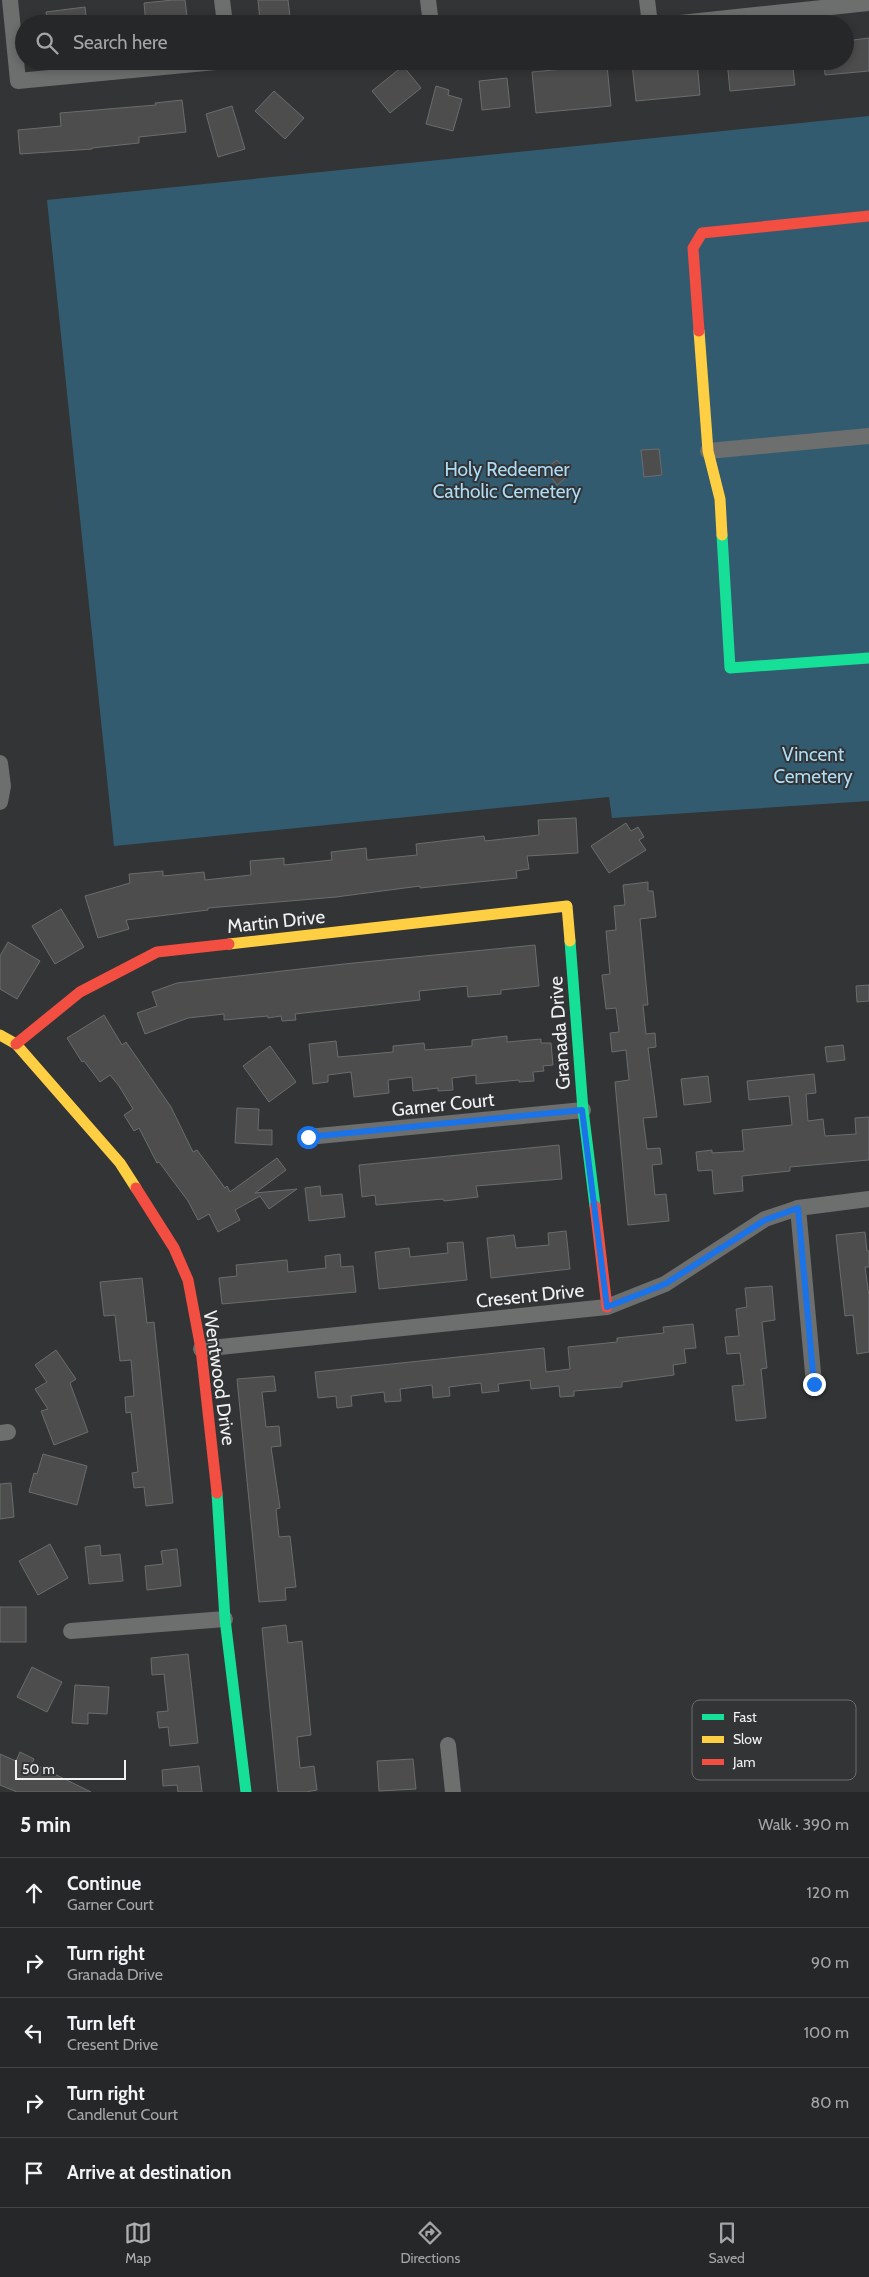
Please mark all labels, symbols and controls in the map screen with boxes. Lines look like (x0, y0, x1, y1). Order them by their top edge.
search box (15, 15, 854, 70)
icon: search (33, 29, 61, 57)
text: Search here (73, 31, 167, 54)
park label: Holy Redeemer Catholic Cemetery (433, 458, 582, 503)
park label: Vincent Cemetery (773, 743, 853, 788)
street label: Martin Drive (226, 905, 326, 938)
street label: Granada Drive (544, 975, 575, 1091)
street label: Garner Court (391, 1088, 496, 1121)
route start (297, 1126, 320, 1149)
street label: Cresent Drive (475, 1278, 585, 1313)
street label: Wentwood Drive (199, 1309, 240, 1447)
route end (803, 1373, 826, 1396)
legend (692, 1700, 856, 1780)
text: Fast (733, 1708, 757, 1726)
text: Slow (733, 1730, 762, 1748)
text: Jam (732, 1753, 755, 1771)
scale bar (15, 1757, 126, 1780)
text: 50 m (22, 1760, 55, 1778)
text: 5 min (20, 1812, 71, 1837)
text: Walk · 390 m (758, 1815, 849, 1834)
text: Continue (67, 1872, 141, 1895)
icon: ahead (20, 1879, 48, 1907)
text: 120 m (807, 1883, 849, 1902)
text: Garner Court (67, 1895, 154, 1914)
text: Turn right (67, 1942, 145, 1965)
icon: right (20, 1949, 48, 1977)
text: 90 m (811, 1953, 849, 1972)
text: Granada Drive (67, 1965, 163, 1984)
text: Turn left (67, 2012, 135, 2035)
icon: left (20, 2019, 48, 2047)
text: 100 m (804, 2023, 849, 2042)
text: Cresent Drive (67, 2035, 158, 2054)
text: Turn right (67, 2082, 145, 2105)
icon: right (20, 2089, 48, 2117)
text: 80 m (811, 2093, 849, 2112)
text: Candlenut Court (67, 2105, 178, 2124)
icon: arrive (20, 2159, 48, 2187)
text: Arrive at destination (67, 2161, 231, 2184)
tab: Map (124, 2219, 152, 2267)
tab: Directions (400, 2219, 460, 2267)
tab: Saved (708, 2219, 745, 2267)

